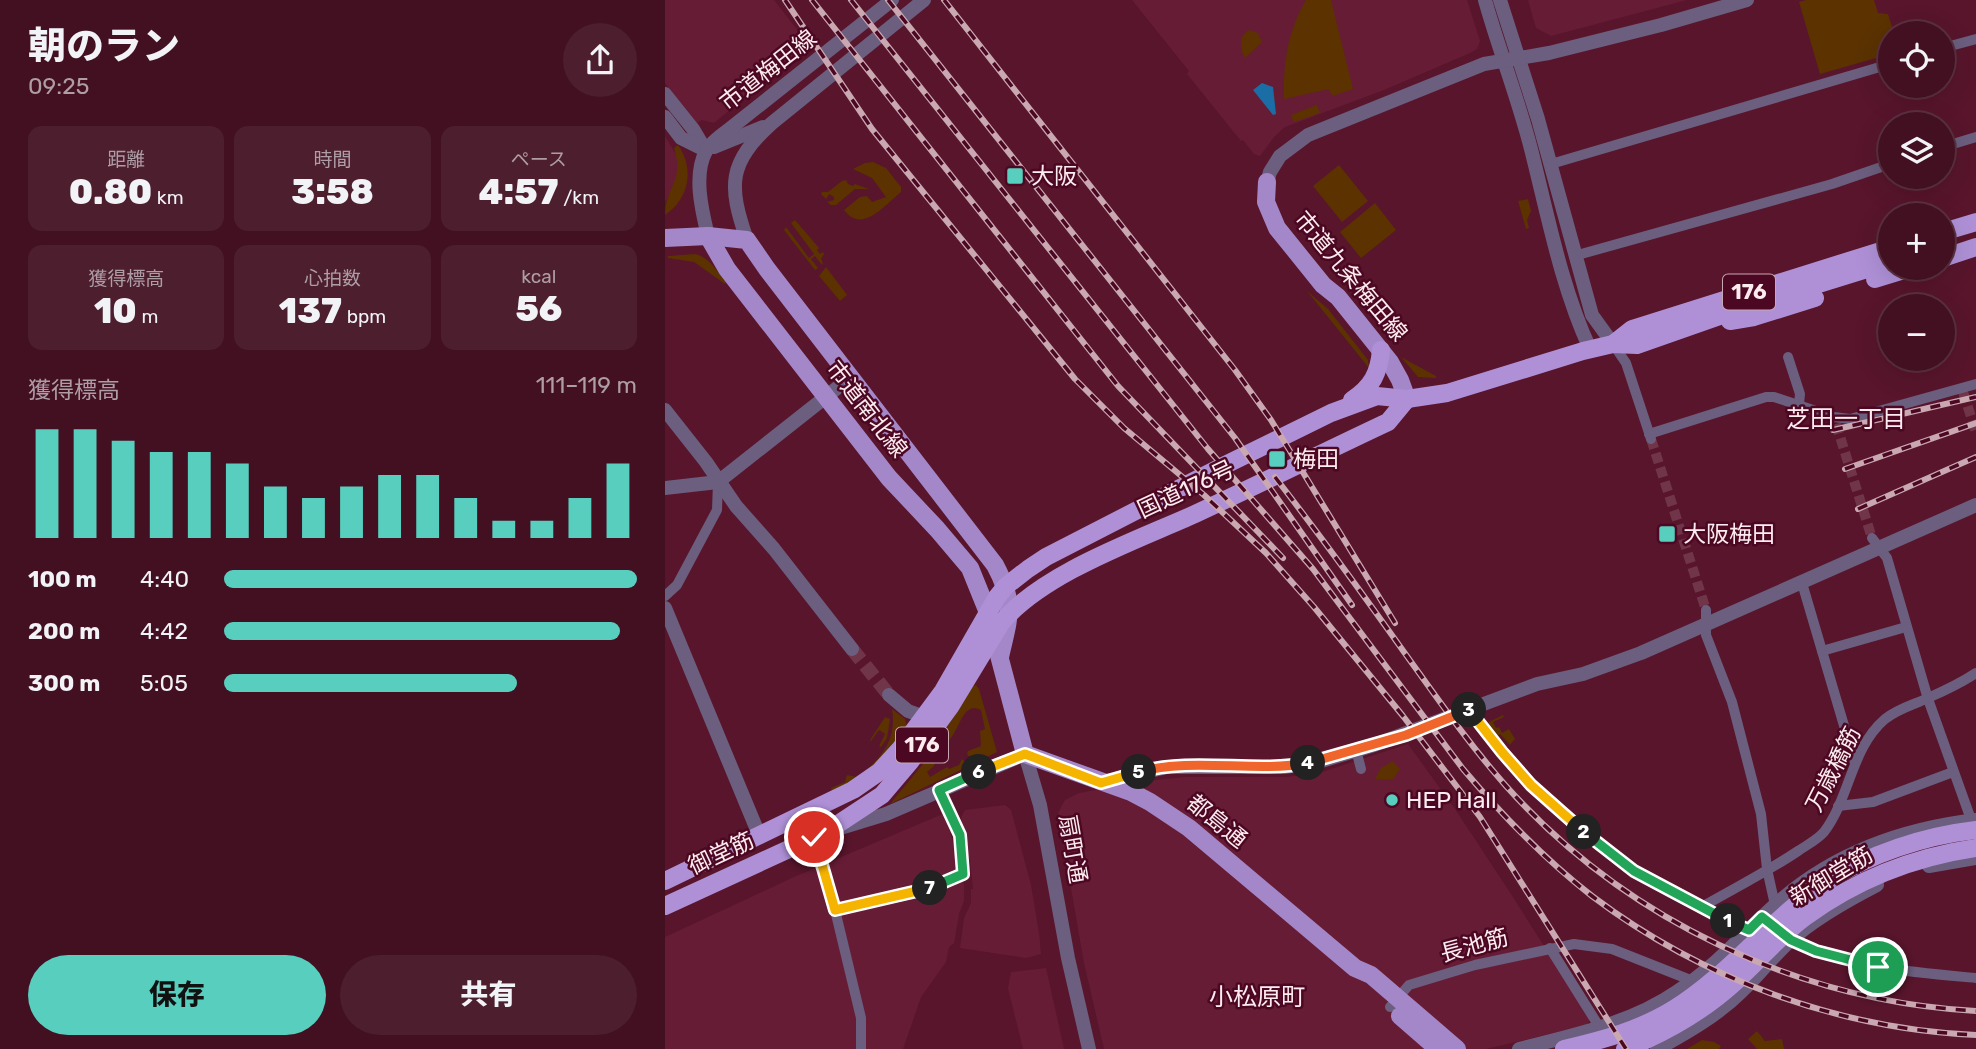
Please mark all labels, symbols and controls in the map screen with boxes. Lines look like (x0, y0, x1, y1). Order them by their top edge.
map controls (1878, 21, 1955, 371)
button: locate (1878, 21, 1955, 98)
text: 朝のラン (28, 23, 180, 69)
button: share (563, 23, 637, 97)
street label: 市道梅田線 (714, 24, 822, 116)
text: 09:25 (28, 72, 89, 100)
button: layers (1878, 112, 1955, 189)
text: 距離 (107, 148, 145, 171)
text: 時間 (313, 148, 352, 171)
text: ペース (511, 148, 567, 171)
place label: 大阪 (1031, 162, 1077, 190)
marker: 大阪 (1005, 166, 1025, 186)
text: 0.80 (69, 171, 152, 213)
text: 3:58 (291, 171, 374, 213)
text: 4:57 (479, 171, 559, 213)
text: km (152, 186, 184, 209)
text: /km (559, 186, 599, 209)
button: + (1878, 203, 1955, 280)
street label: 市道九条梅田線 (1289, 205, 1413, 347)
text: kcal (521, 265, 556, 288)
text: 獲得標高 (88, 267, 164, 290)
text: 心拍数 (304, 267, 361, 290)
road number: 176 (1723, 274, 1775, 310)
text: 56 (515, 288, 562, 330)
text: 10 (94, 290, 137, 332)
text: 137 (279, 290, 342, 332)
button: − (1878, 294, 1955, 371)
text: m (137, 305, 158, 328)
text: bpm (342, 305, 386, 328)
street label: 市道南北線 (821, 355, 913, 463)
text: 111–119 m (536, 371, 637, 399)
text: 獲得標高 (28, 376, 120, 404)
district label: 芝田一丁目 (1786, 405, 1906, 433)
place label: 梅田 (1293, 445, 1339, 473)
marker: 梅田 (1267, 449, 1287, 469)
street label: 国道176号 (1133, 454, 1239, 524)
place label: 大阪梅田 (1683, 520, 1775, 548)
marker: 大阪梅田 (1657, 524, 1677, 544)
text: 100 m (28, 565, 97, 593)
text: 4:40 (140, 565, 189, 593)
text: 200 m (28, 617, 100, 645)
text: 4:42 (140, 617, 188, 645)
text: 300 m (28, 669, 100, 697)
text: 5:05 (140, 669, 188, 697)
pin: 3 (1451, 692, 1487, 728)
text: 3 (1462, 698, 1475, 721)
street label: 万歳橋筋 (1800, 722, 1866, 816)
road number: 176 (896, 728, 948, 762)
pin: 4 (1291, 746, 1325, 780)
text: 4 (1301, 751, 1314, 774)
pin: 6 (961, 754, 997, 790)
pin: 5 (1121, 754, 1156, 790)
text: 6 (972, 760, 985, 783)
text: 5 (1132, 760, 1145, 783)
place label: HEP Hall (1406, 786, 1497, 814)
street label: 都島通 (1181, 788, 1253, 854)
marker: HEP Hall (1384, 792, 1400, 808)
pin (784, 807, 844, 867)
street label: 扇町通 (1053, 813, 1093, 885)
pin: 2 (1567, 814, 1601, 850)
icon: check (795, 818, 833, 856)
text: 2 (1577, 820, 1590, 843)
street label: 御堂筋 (684, 826, 758, 880)
street label: 新御堂筋 (1784, 840, 1878, 912)
pin: 7 (912, 870, 947, 906)
text: 7 (924, 876, 935, 899)
pin: 1 (1711, 904, 1745, 939)
text: 1 (1723, 909, 1732, 932)
street label: 長池筋 (1437, 923, 1511, 967)
pin (1848, 937, 1908, 997)
icon: arrive (1859, 948, 1897, 986)
button: 保存 (28, 955, 326, 1035)
button: 共有 (340, 955, 637, 1035)
district label: 小松原町 (1209, 983, 1305, 1011)

